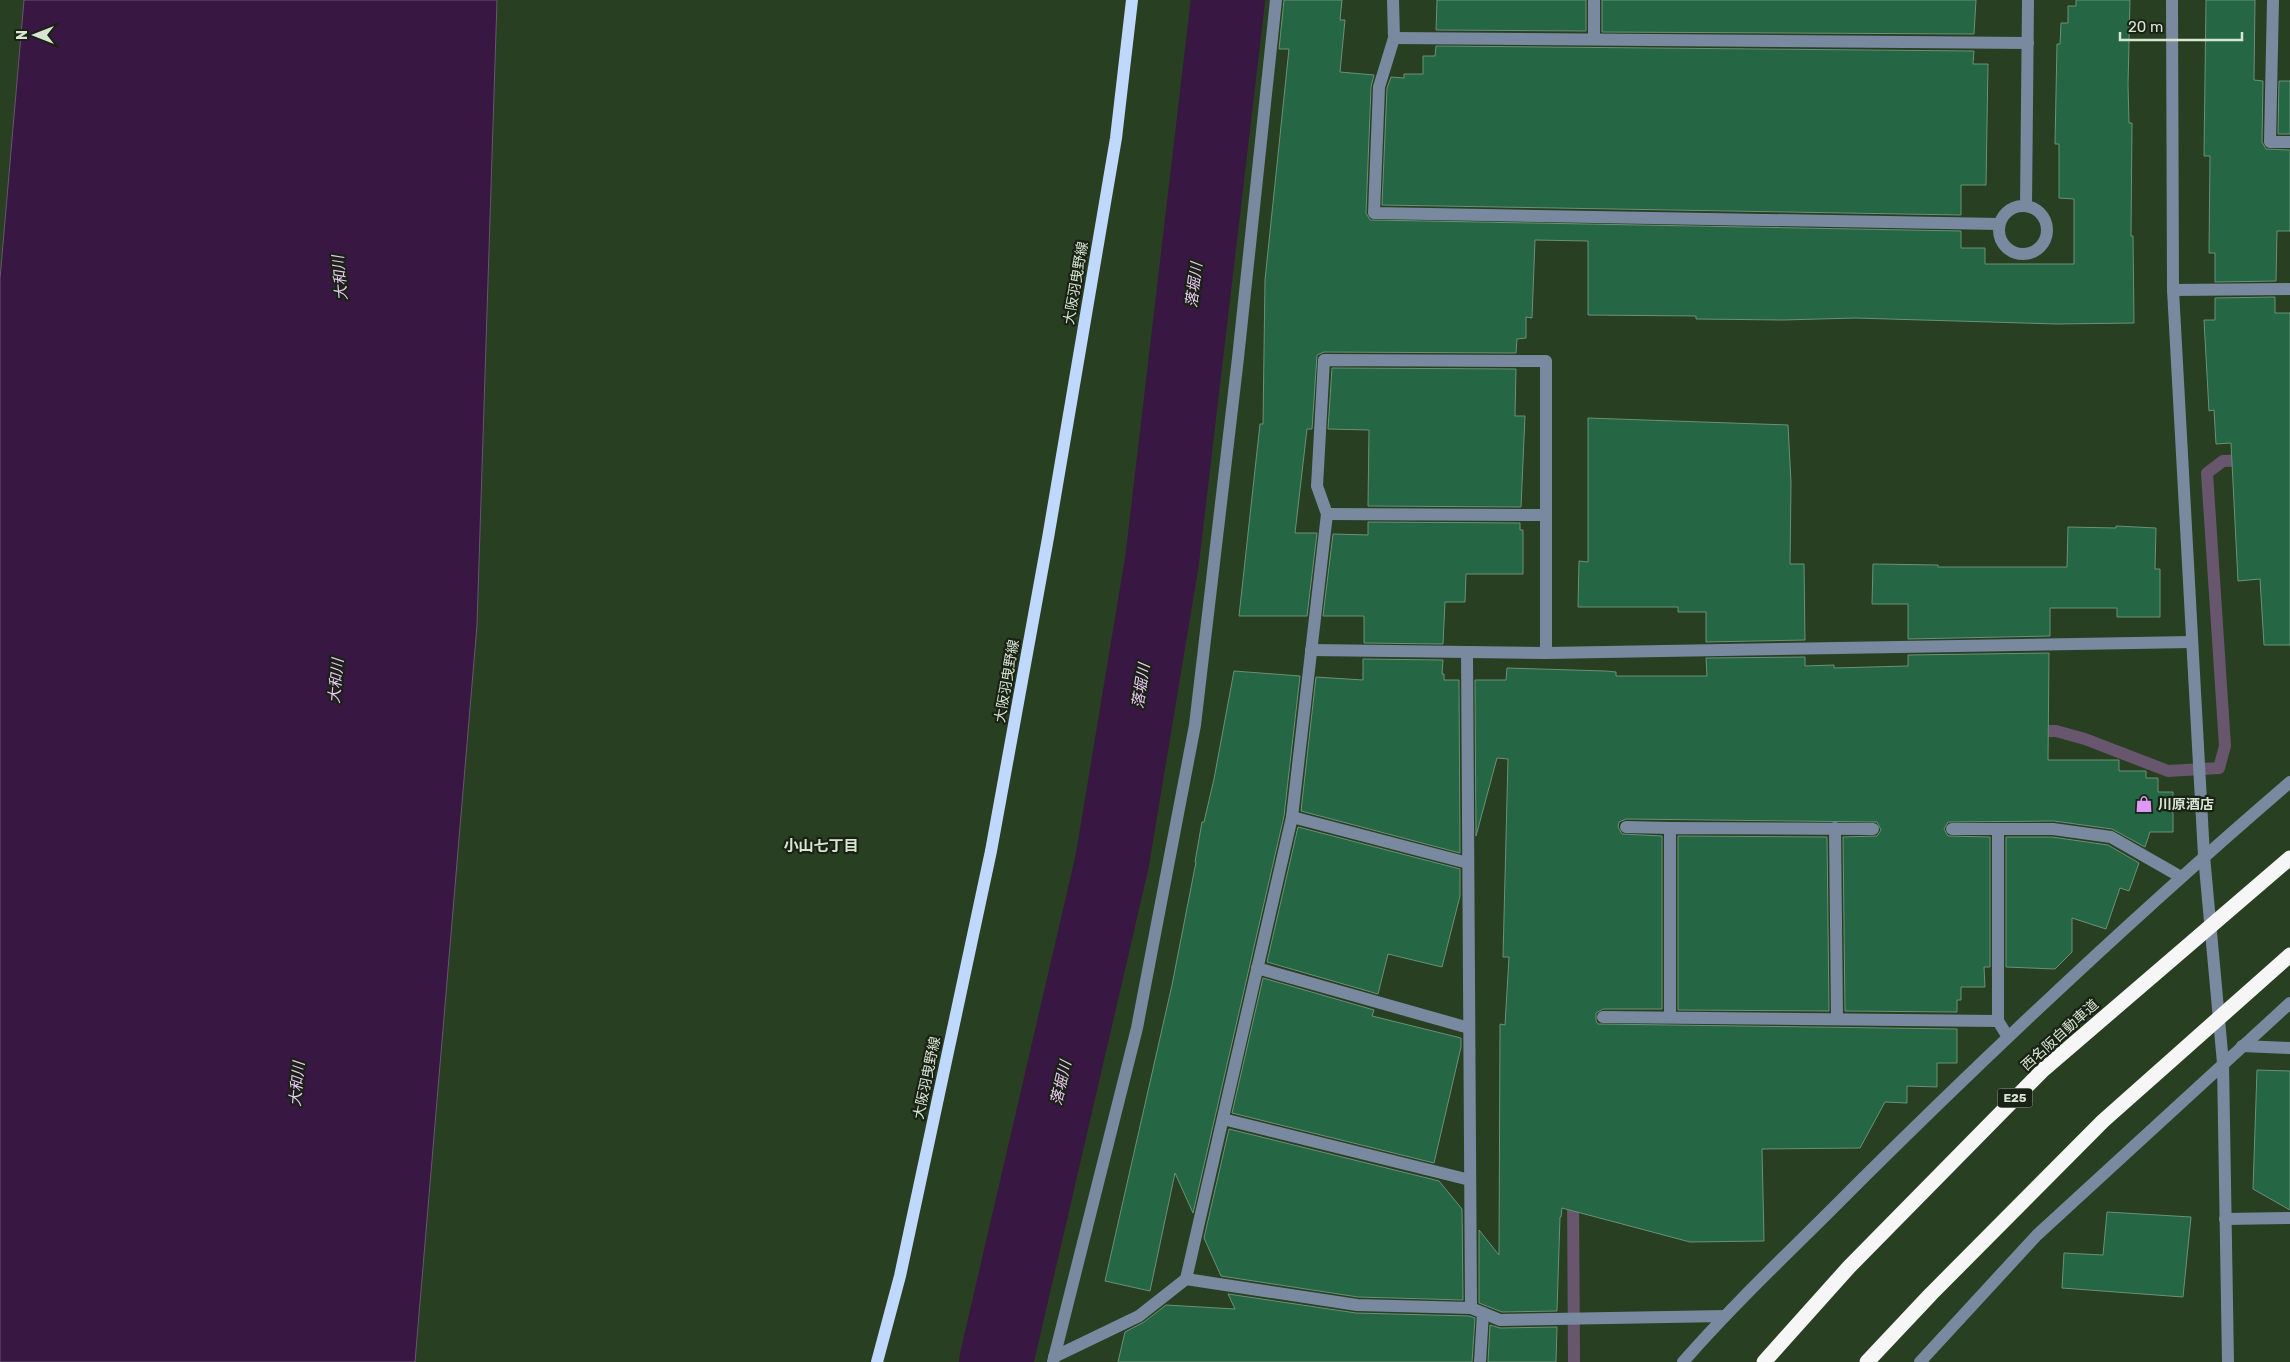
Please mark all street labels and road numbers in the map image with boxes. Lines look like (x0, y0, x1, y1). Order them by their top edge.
street label: 大阪羽曳野線 (1060, 240, 1092, 326)
street label: 大阪羽曳野線 (991, 638, 1023, 724)
street label: 西名阪自動車道 (2018, 996, 2102, 1074)
street label: 大阪羽曳野線 (910, 1035, 944, 1121)
road number: E25 (1998, 1088, 2032, 1108)

